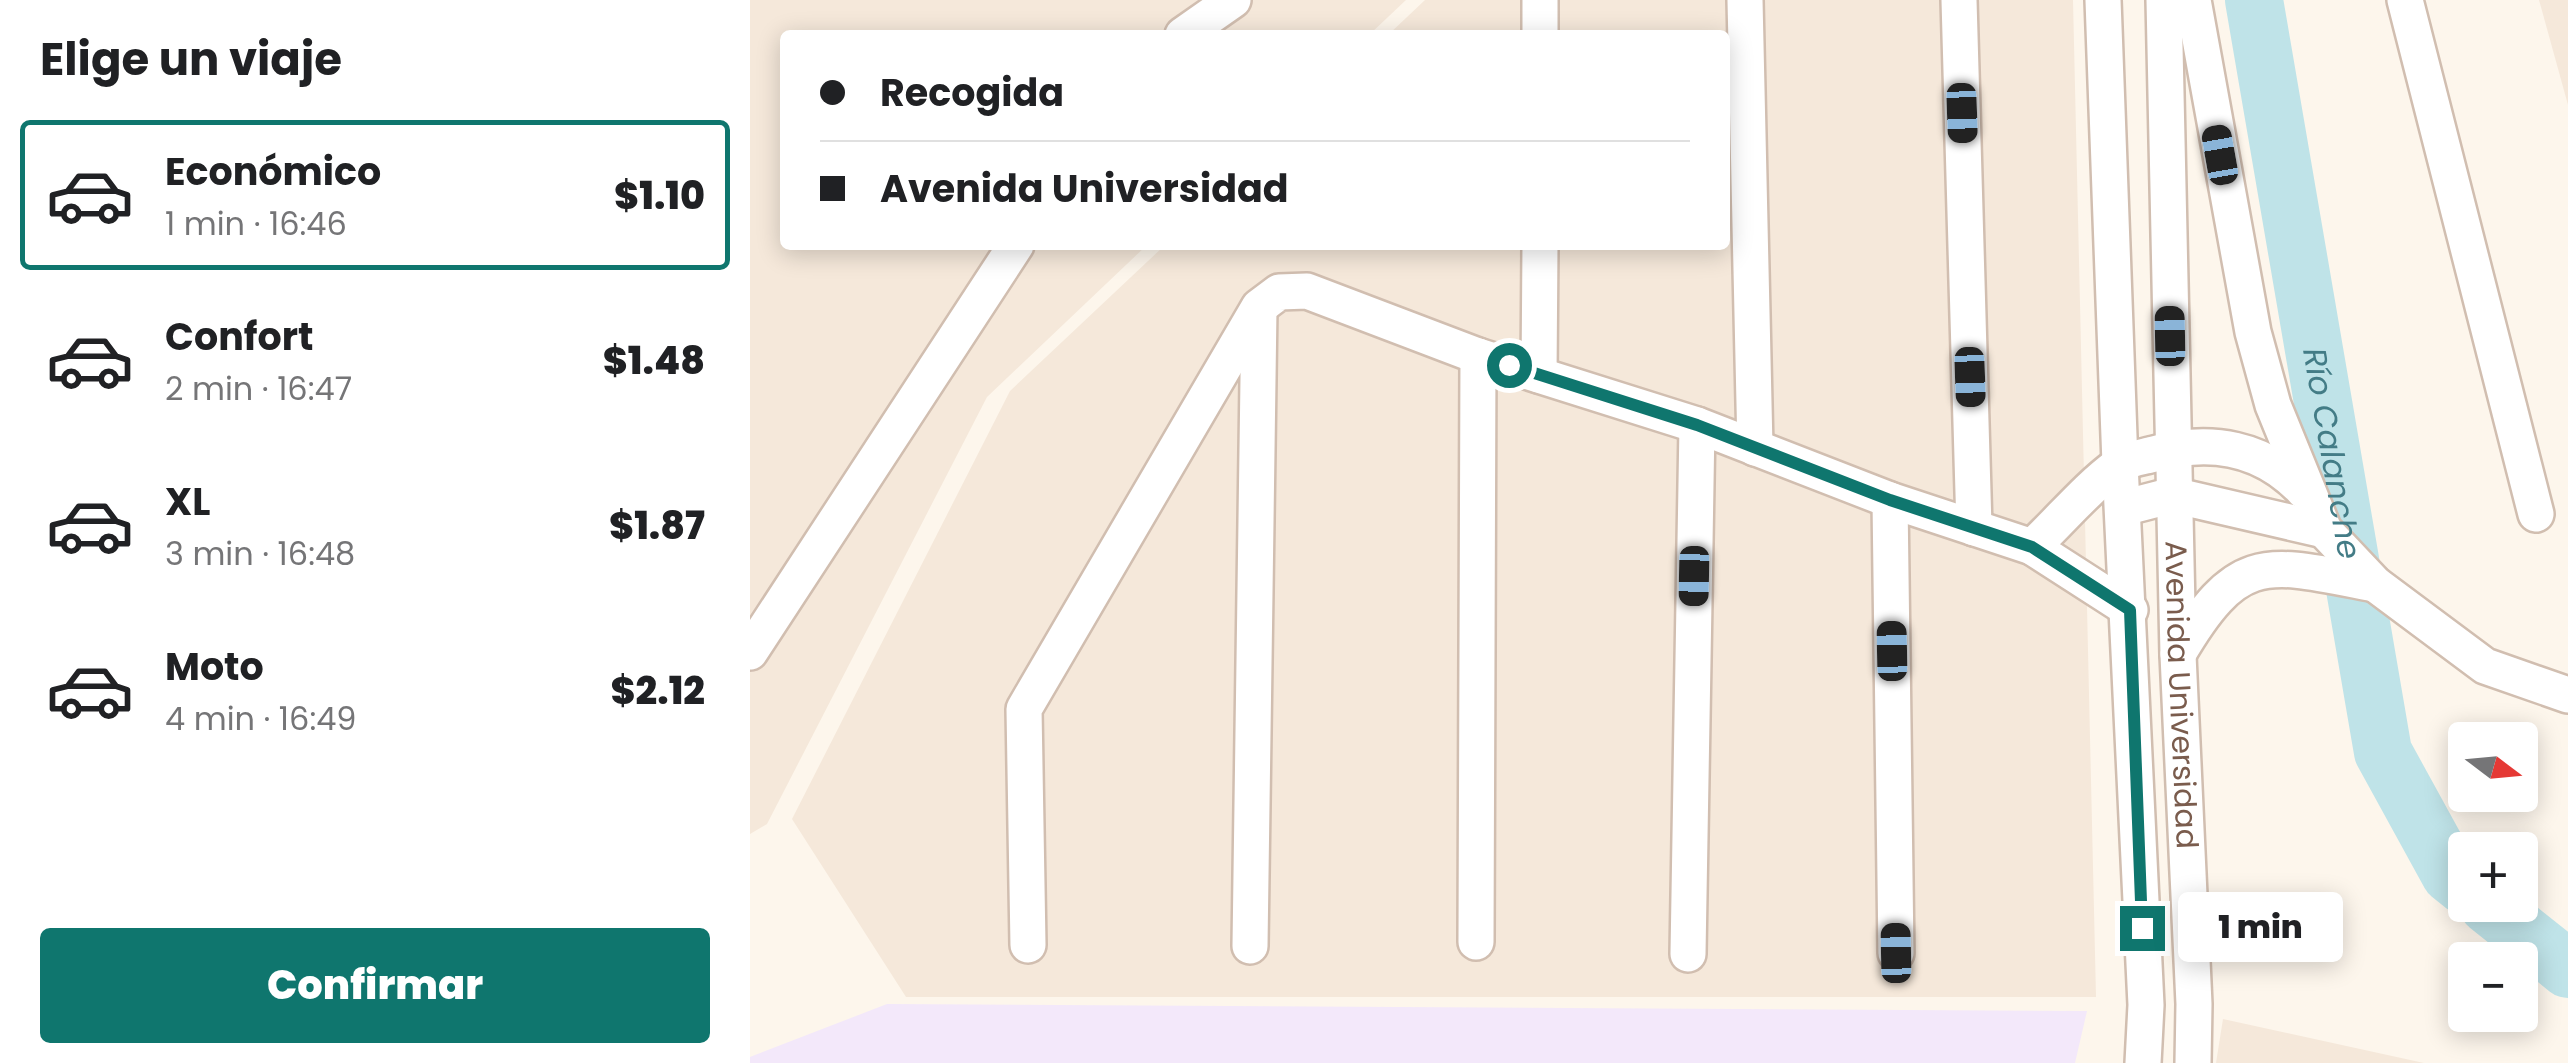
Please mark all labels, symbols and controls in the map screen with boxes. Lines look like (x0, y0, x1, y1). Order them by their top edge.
text: Elige un viaje (40, 28, 342, 91)
text: Recogida (880, 66, 1064, 119)
car (1946, 82, 1978, 144)
car (2200, 123, 2240, 187)
text: Económico (165, 145, 381, 198)
icon: car (45, 150, 135, 240)
text: Avenida Universidad (880, 162, 1289, 215)
text: $1.10 (614, 169, 705, 222)
text: 1 min · 16:46 (165, 201, 347, 246)
car (2154, 306, 2186, 366)
text: Confort (165, 310, 313, 363)
icon: car (45, 315, 135, 405)
text: $1.48 (603, 334, 705, 387)
route start (1487, 343, 1532, 388)
water label: Río Calanche (2292, 344, 2372, 562)
car (1954, 346, 1986, 408)
text: 2 min · 16:47 (165, 366, 352, 411)
text: XL (165, 475, 210, 528)
icon: car (45, 480, 135, 570)
text: $1.87 (609, 499, 705, 552)
text: 3 min · 16:48 (165, 531, 355, 576)
street label: Avenida Universidad (2155, 540, 2209, 850)
car (1678, 546, 1710, 606)
car (1876, 621, 1908, 681)
text: Moto (165, 640, 264, 693)
icon: car (45, 645, 135, 735)
text: $2.12 (610, 664, 705, 717)
text: 4 min · 16:49 (165, 696, 357, 741)
north arrow (2448, 722, 2538, 812)
map controls (2448, 722, 2538, 1032)
button: + (2448, 832, 2538, 922)
callout: 1 min (2177, 893, 2342, 963)
text: 1 min (2218, 904, 2303, 949)
route end (2120, 906, 2165, 951)
car (1880, 923, 1912, 983)
button: Confirmar (40, 928, 710, 1043)
button: − (2448, 942, 2538, 1032)

